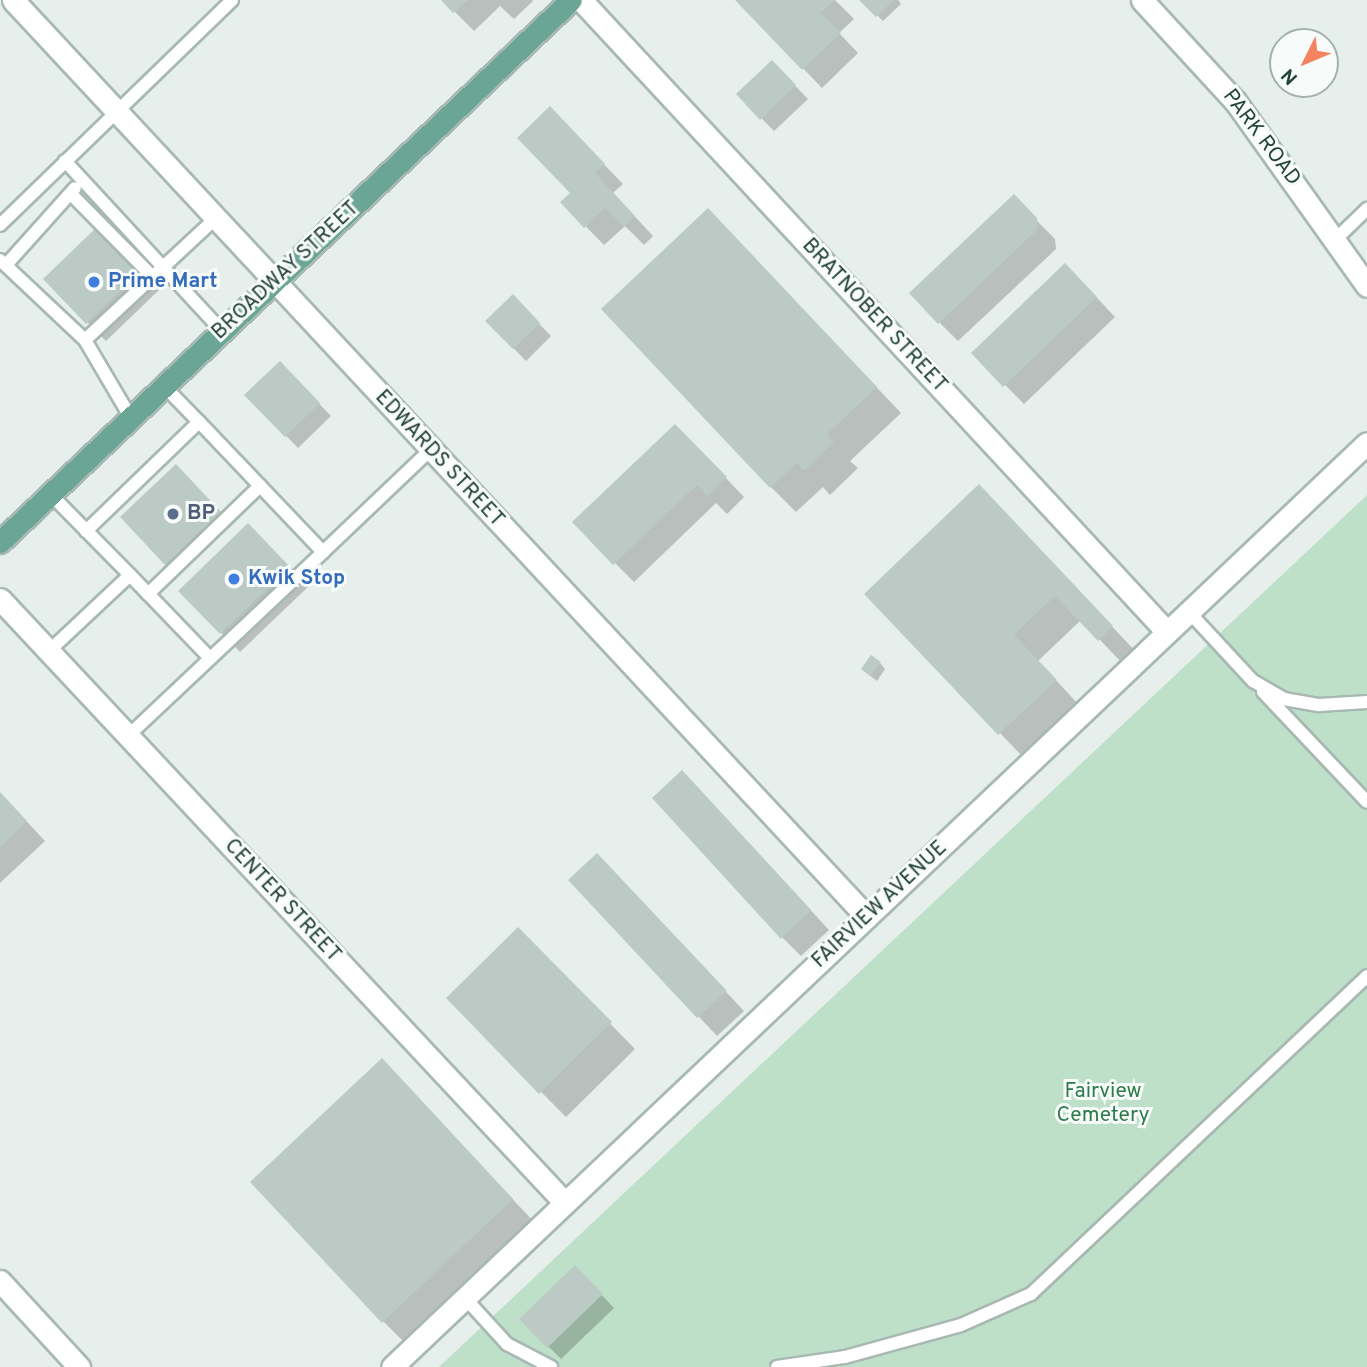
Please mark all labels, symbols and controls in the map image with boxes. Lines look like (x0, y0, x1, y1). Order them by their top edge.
north arrow (1269, 28, 1339, 98)
text: N (1277, 63, 1304, 89)
street label: PARK ROAD (1217, 85, 1305, 191)
street label: BROADWAY STREET (207, 196, 365, 346)
street label: BRATNOBER STREET (796, 234, 952, 398)
place label: Prime Mart (108, 269, 217, 295)
marker: Prime Mart (86, 274, 102, 290)
street label: EDWARDS STREET (369, 385, 509, 533)
place label: BP (187, 501, 215, 527)
marker: BP (165, 506, 181, 522)
place label: Kwik Stop (248, 566, 345, 592)
marker: Kwik Stop (226, 571, 242, 587)
street label: CENTER STREET (218, 834, 346, 968)
street label: FAIRVIEW AVENUE (807, 836, 953, 974)
park label: Fairview Cemetery (1056, 1079, 1150, 1129)

